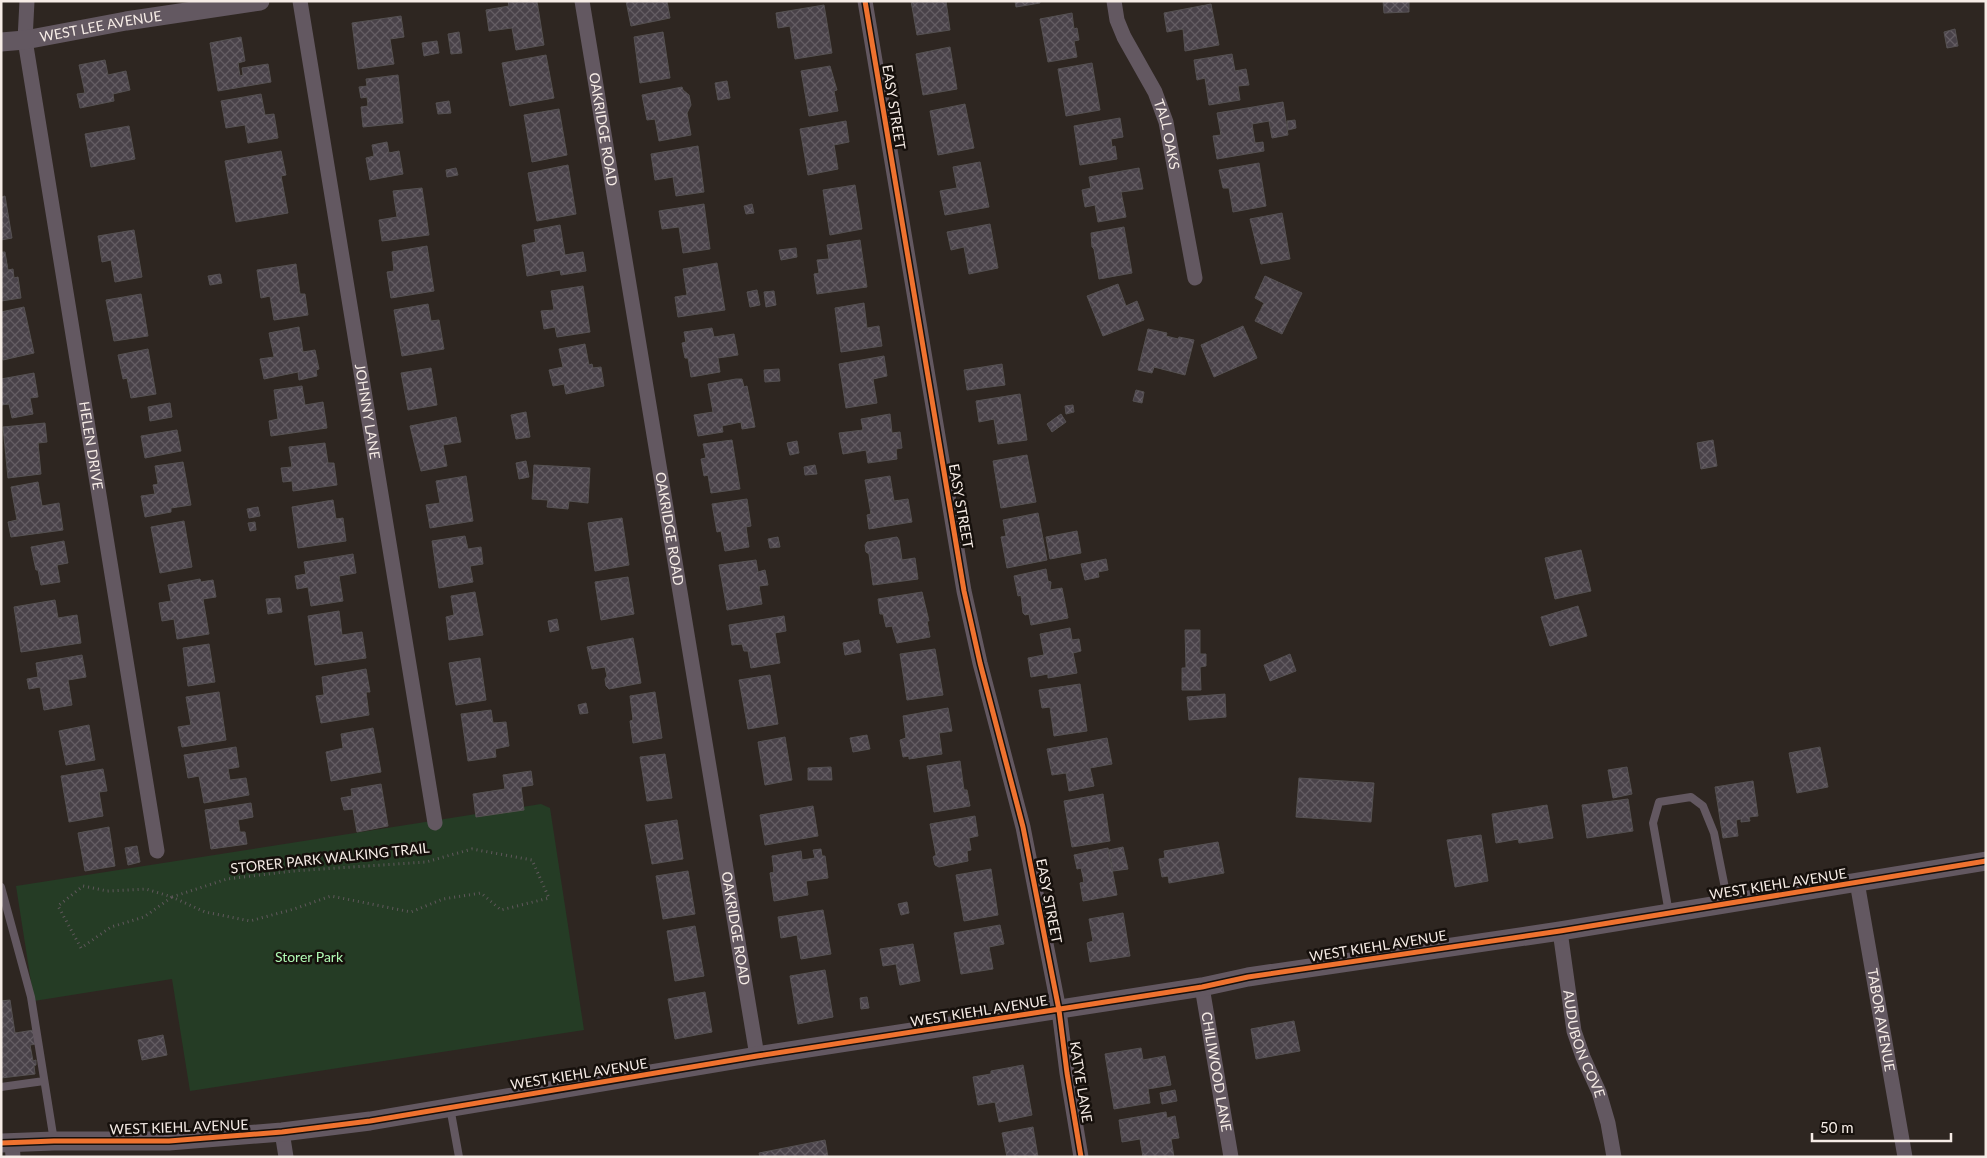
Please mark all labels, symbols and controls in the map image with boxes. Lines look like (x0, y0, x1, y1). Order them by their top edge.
street label: WEST LEE AVENUE (38, 7, 163, 45)
street label: EASY STREET (879, 63, 910, 151)
street label: OAKRIDGE ROAD (586, 71, 622, 187)
street label: TALL OAKS (1150, 97, 1184, 171)
street label: JOHNNY LANE (352, 362, 384, 460)
street label: HELEN DRIVE (76, 400, 107, 491)
street label: EASY STREET (946, 462, 977, 550)
street label: OAKRIDGE ROAD (652, 471, 688, 587)
street label: STORER PARK WALKING TRAIL (230, 839, 430, 876)
street label: EASY STREET (1033, 857, 1066, 945)
street label: WEST KIEHL AVENUE (1708, 864, 1848, 903)
street label: OAKRIDGE ROAD (719, 870, 754, 986)
street label: WEST KIEHL AVENUE (1308, 926, 1448, 965)
park label: Storer Park (275, 948, 344, 965)
street label: TABOR AVENUE (1864, 967, 1899, 1073)
street label: AUDUBON COVE (1560, 989, 1609, 1099)
street label: WEST KIEHL AVENUE (909, 991, 1049, 1030)
street label: CHILIWOOD LANE (1198, 1010, 1236, 1133)
street label: KATYE LANE (1067, 1040, 1096, 1124)
street label: WEST KIEHL AVENUE (509, 1054, 649, 1093)
scale bar (1812, 1110, 1951, 1142)
street label: WEST KIEHL AVENUE (109, 1116, 249, 1137)
text: 50 m (1820, 1118, 1854, 1136)

